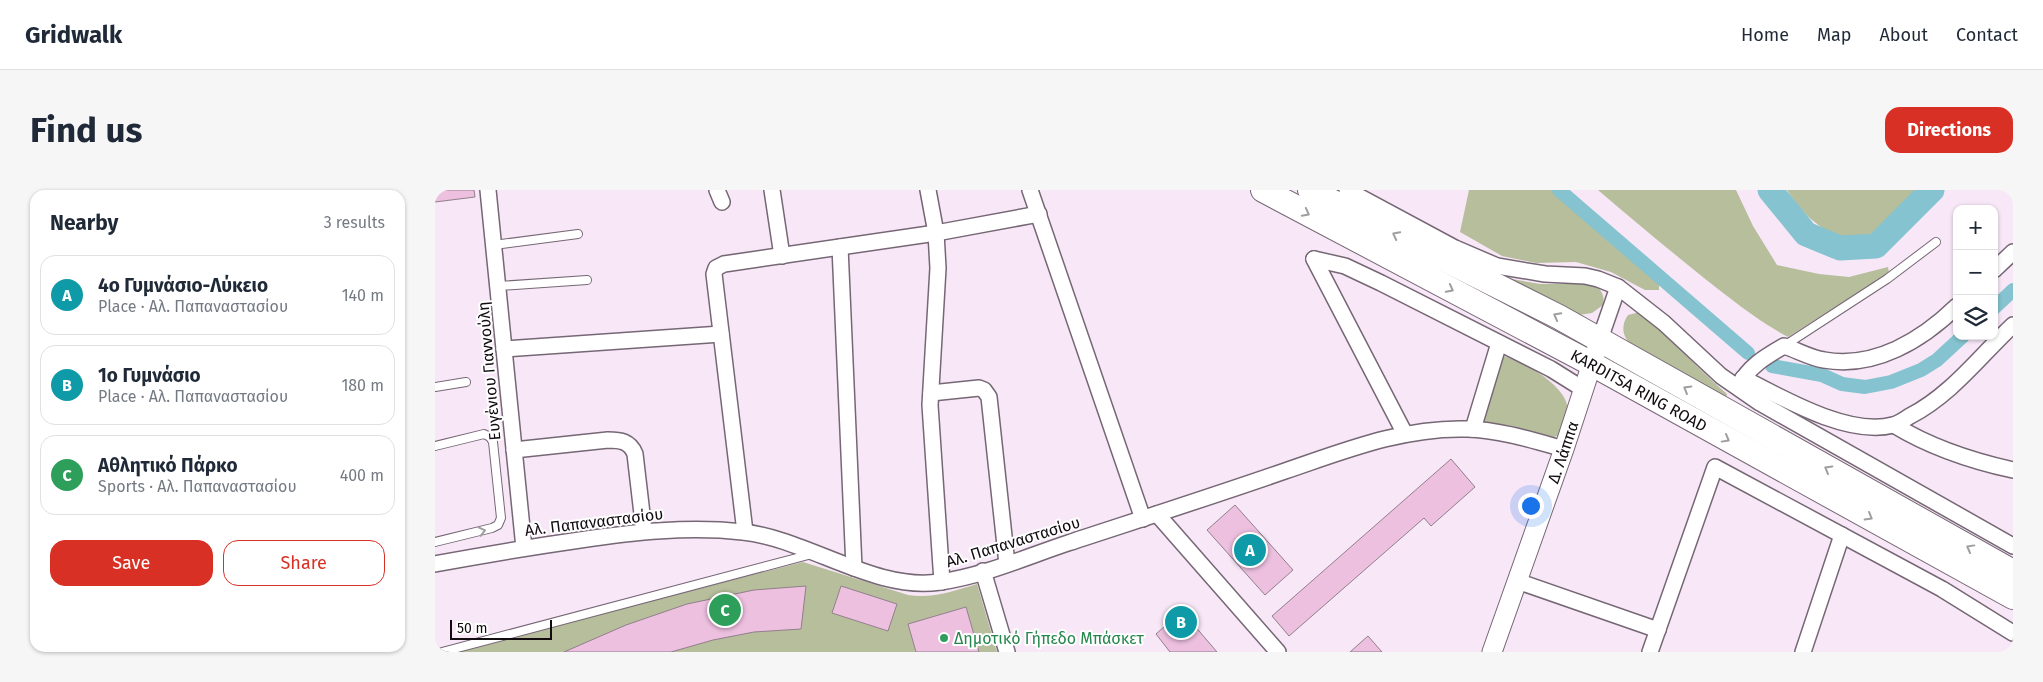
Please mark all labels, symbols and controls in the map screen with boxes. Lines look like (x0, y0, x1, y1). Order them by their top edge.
text: Gridwalk (25, 21, 122, 49)
text: Home (1741, 24, 1789, 46)
text: Map (1817, 24, 1851, 46)
text: About (1879, 24, 1928, 46)
text: Contact (1956, 24, 2018, 46)
button: Directions (1885, 107, 2013, 153)
text: Find us (30, 109, 142, 151)
map controls (1953, 205, 1998, 340)
button: + (1953, 205, 1998, 250)
one-way arrow (1301, 207, 1310, 217)
text: Nearby (50, 210, 118, 236)
text: 3 results (324, 213, 385, 232)
one-way arrow (1392, 231, 1401, 242)
button: − (1953, 250, 1998, 295)
text: 4ο Γυμνάσιο-Λύκειο (98, 274, 268, 297)
one-way arrow (1445, 282, 1454, 292)
text: A (62, 286, 72, 305)
text: 140 m (342, 286, 384, 305)
button: layers (1953, 295, 1998, 340)
text: Place · Αλ. Παπαναστασίου (98, 297, 288, 316)
street label: Ευγένιου Γιαννούλη (473, 301, 505, 441)
one-way arrow (1553, 312, 1562, 322)
street label: KARDITSA RING ROAD (1567, 345, 1711, 435)
text: 1ο Γυμνάσιο (98, 364, 201, 387)
text: B (62, 376, 72, 395)
text: 180 m (341, 376, 384, 395)
one-way arrow (1684, 385, 1693, 395)
text: Place · Αλ. Παπαναστασίου (98, 387, 288, 406)
street label: Δ. Λάππα (1543, 419, 1582, 486)
one-way arrow (1721, 432, 1730, 442)
text: Αθλητικό Πάρκο (98, 454, 238, 477)
one-way arrow (1825, 465, 1834, 475)
text: C (62, 466, 72, 485)
text: 400 m (340, 466, 384, 485)
text: Sports · Αλ. Παπαναστασίου (98, 477, 297, 496)
your location (1518, 493, 1544, 519)
street label: Αλ. Παπαναστασίου (524, 504, 664, 540)
one-way arrow (1863, 510, 1872, 520)
street label: Αλ. Παπαναστασίου (944, 513, 1082, 571)
one-way arrow (478, 526, 487, 537)
pin: A (1234, 531, 1266, 569)
button: Save (50, 540, 213, 586)
button: Share (223, 540, 385, 586)
one-way arrow (1967, 545, 1976, 555)
pin: C (709, 591, 741, 629)
pin: B (1165, 603, 1197, 641)
scale bar (450, 617, 553, 640)
text: 50 m (457, 620, 488, 637)
place label: Δημοτικό Γήπεδο Μπάσκετ (954, 629, 1144, 648)
marker: Δημοτικό Γήπεδο Μπάσκετ (938, 632, 950, 644)

